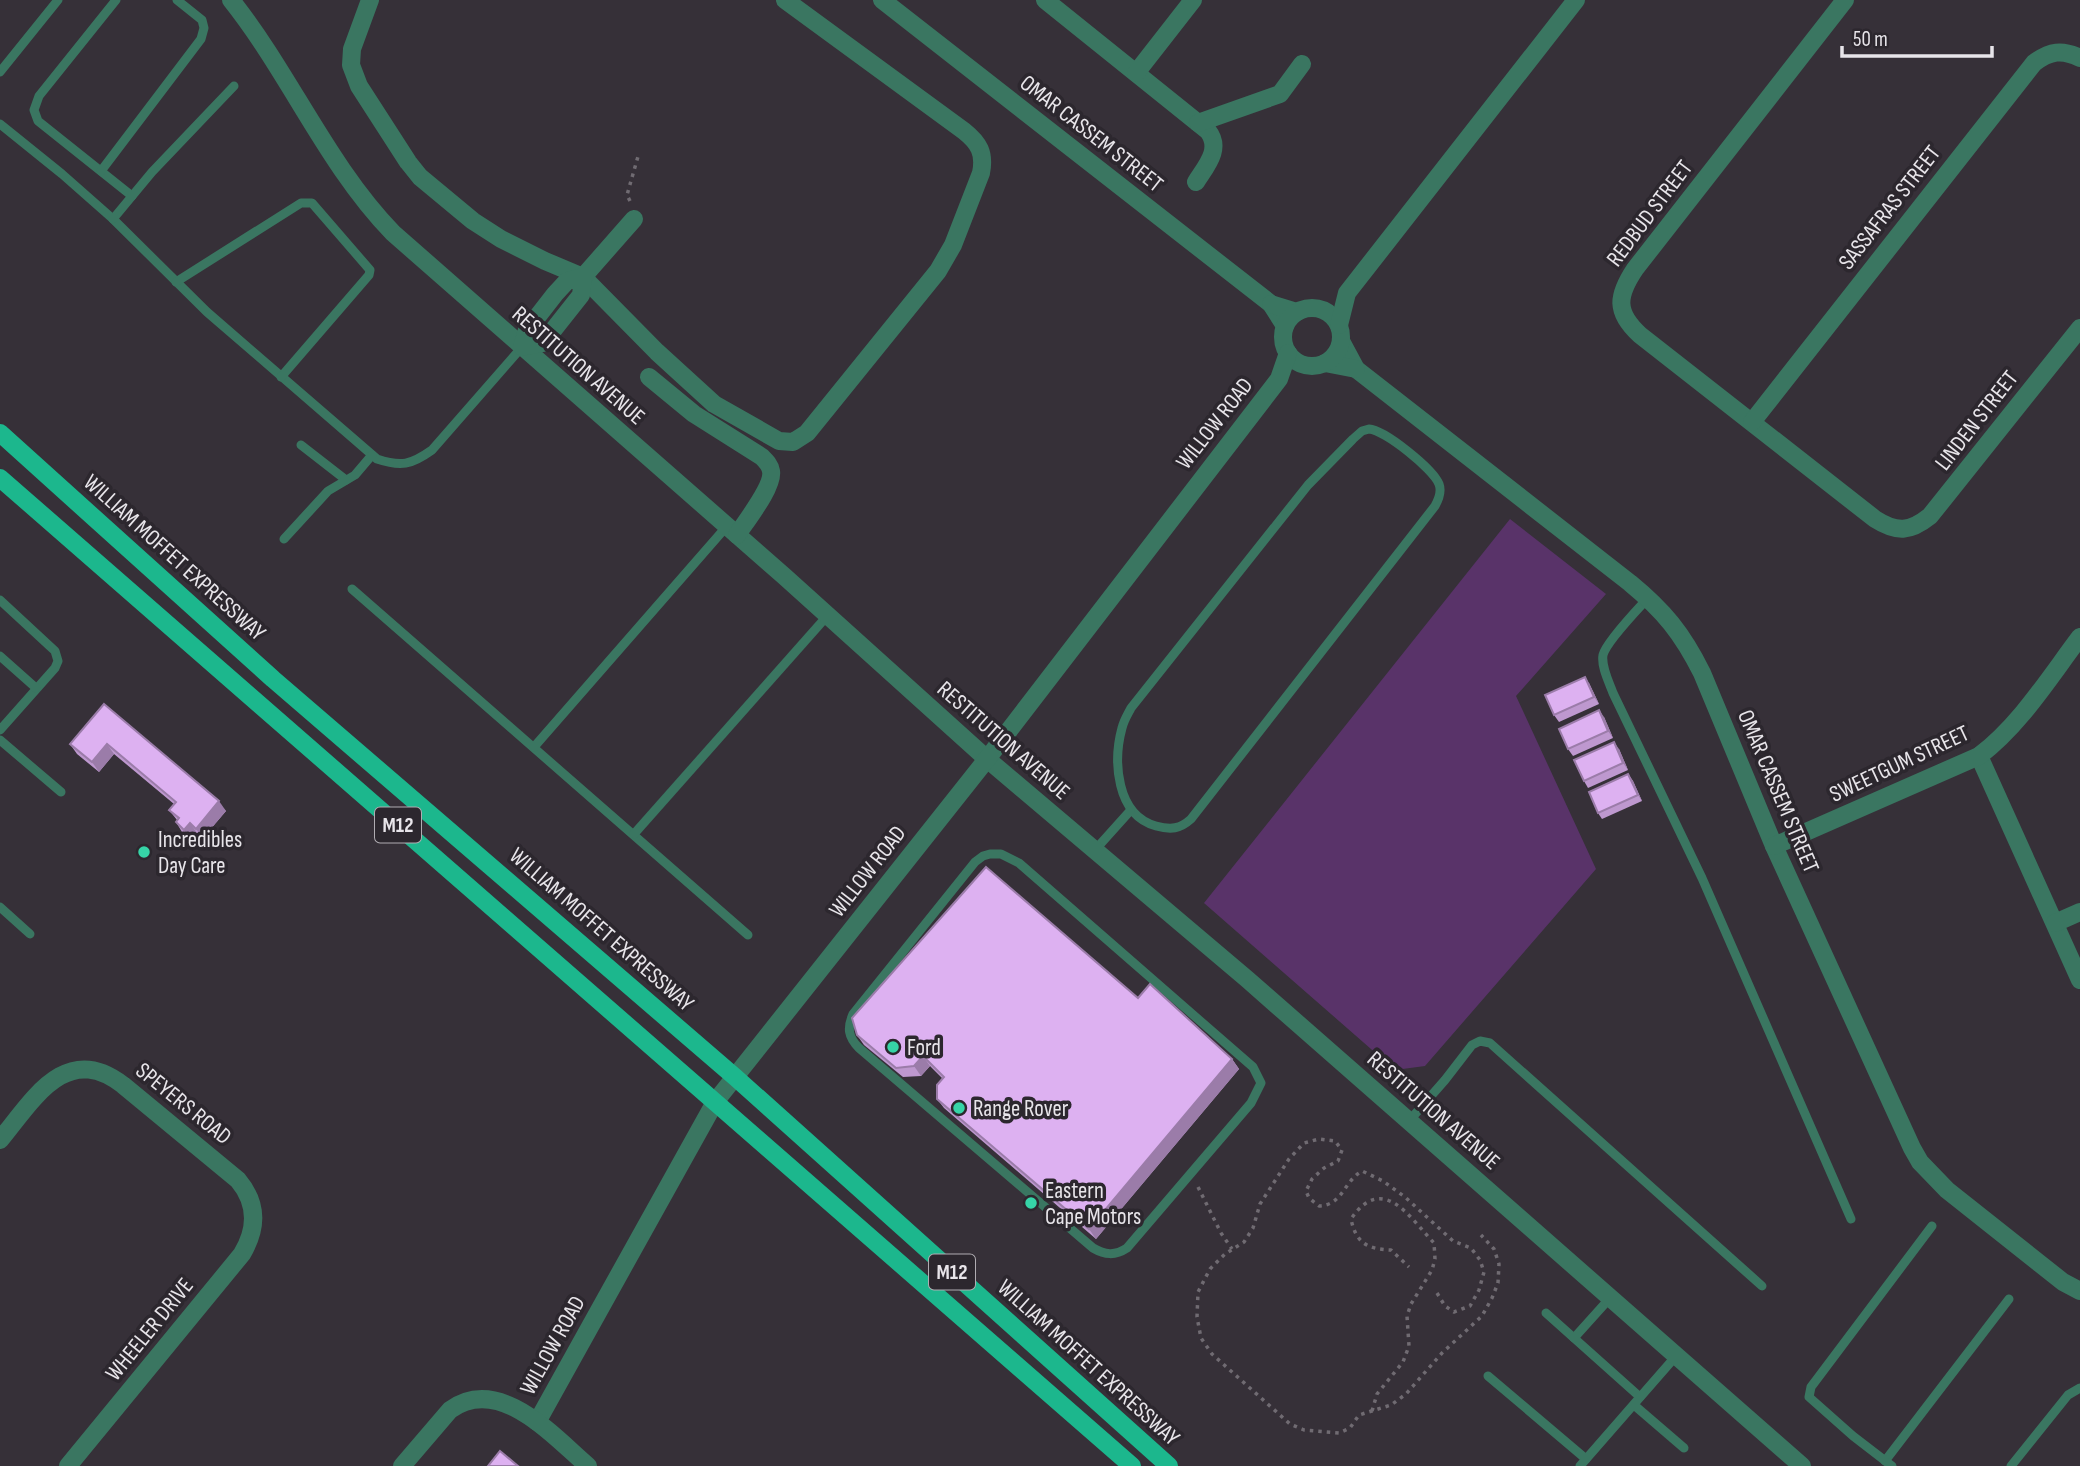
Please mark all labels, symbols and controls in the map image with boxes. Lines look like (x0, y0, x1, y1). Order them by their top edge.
scale bar (1842, 14, 1993, 58)
text: 50 m (1853, 27, 1888, 52)
street label: OMAR CASSEM STREET (1014, 69, 1169, 198)
street label: SASSAFRAS STREET (1833, 140, 1947, 275)
street label: REDBUD STREET (1601, 155, 1699, 272)
street label: RESTITUTION AVENUE (506, 300, 650, 431)
street label: LINDEN STREET (1929, 365, 2024, 476)
street label: WILLOW ROAD (1170, 372, 1259, 475)
street label: WILLIAM MOFFET EXPRESSWAY (78, 469, 271, 647)
street label: RESTITUTION AVENUE (931, 675, 1075, 806)
street label: OMAR CASSEM STREET (1731, 706, 1825, 877)
street label: SWEETGUM STREET (1825, 719, 1974, 808)
road number: M12 (375, 808, 421, 842)
street label: WILLOW ROAD (823, 820, 912, 923)
place label: Incredibles Day Care (158, 826, 242, 880)
street label: WILLIAM MOFFET EXPRESSWAY (503, 842, 700, 1018)
marker: Incredibles Day Care (136, 844, 152, 860)
place label: Ford (907, 1034, 941, 1062)
marker: Ford (885, 1039, 901, 1055)
street label: RESTITUTION AVENUE (1361, 1045, 1505, 1176)
street label: SPEYERS ROAD (130, 1057, 237, 1151)
place label: Range Rover (973, 1095, 1069, 1123)
marker: Range Rover (951, 1100, 967, 1116)
place label: Eastern Cape Motors (1045, 1177, 1141, 1231)
marker: Eastern Cape Motors (1023, 1195, 1039, 1211)
road number: M12 (929, 1254, 975, 1290)
street label: WHEELER DRIVE (100, 1273, 200, 1387)
street label: WILLIAM MOFFET EXPRESSWAY (992, 1274, 1185, 1452)
street label: WILLOW ROAD (514, 1291, 592, 1400)

